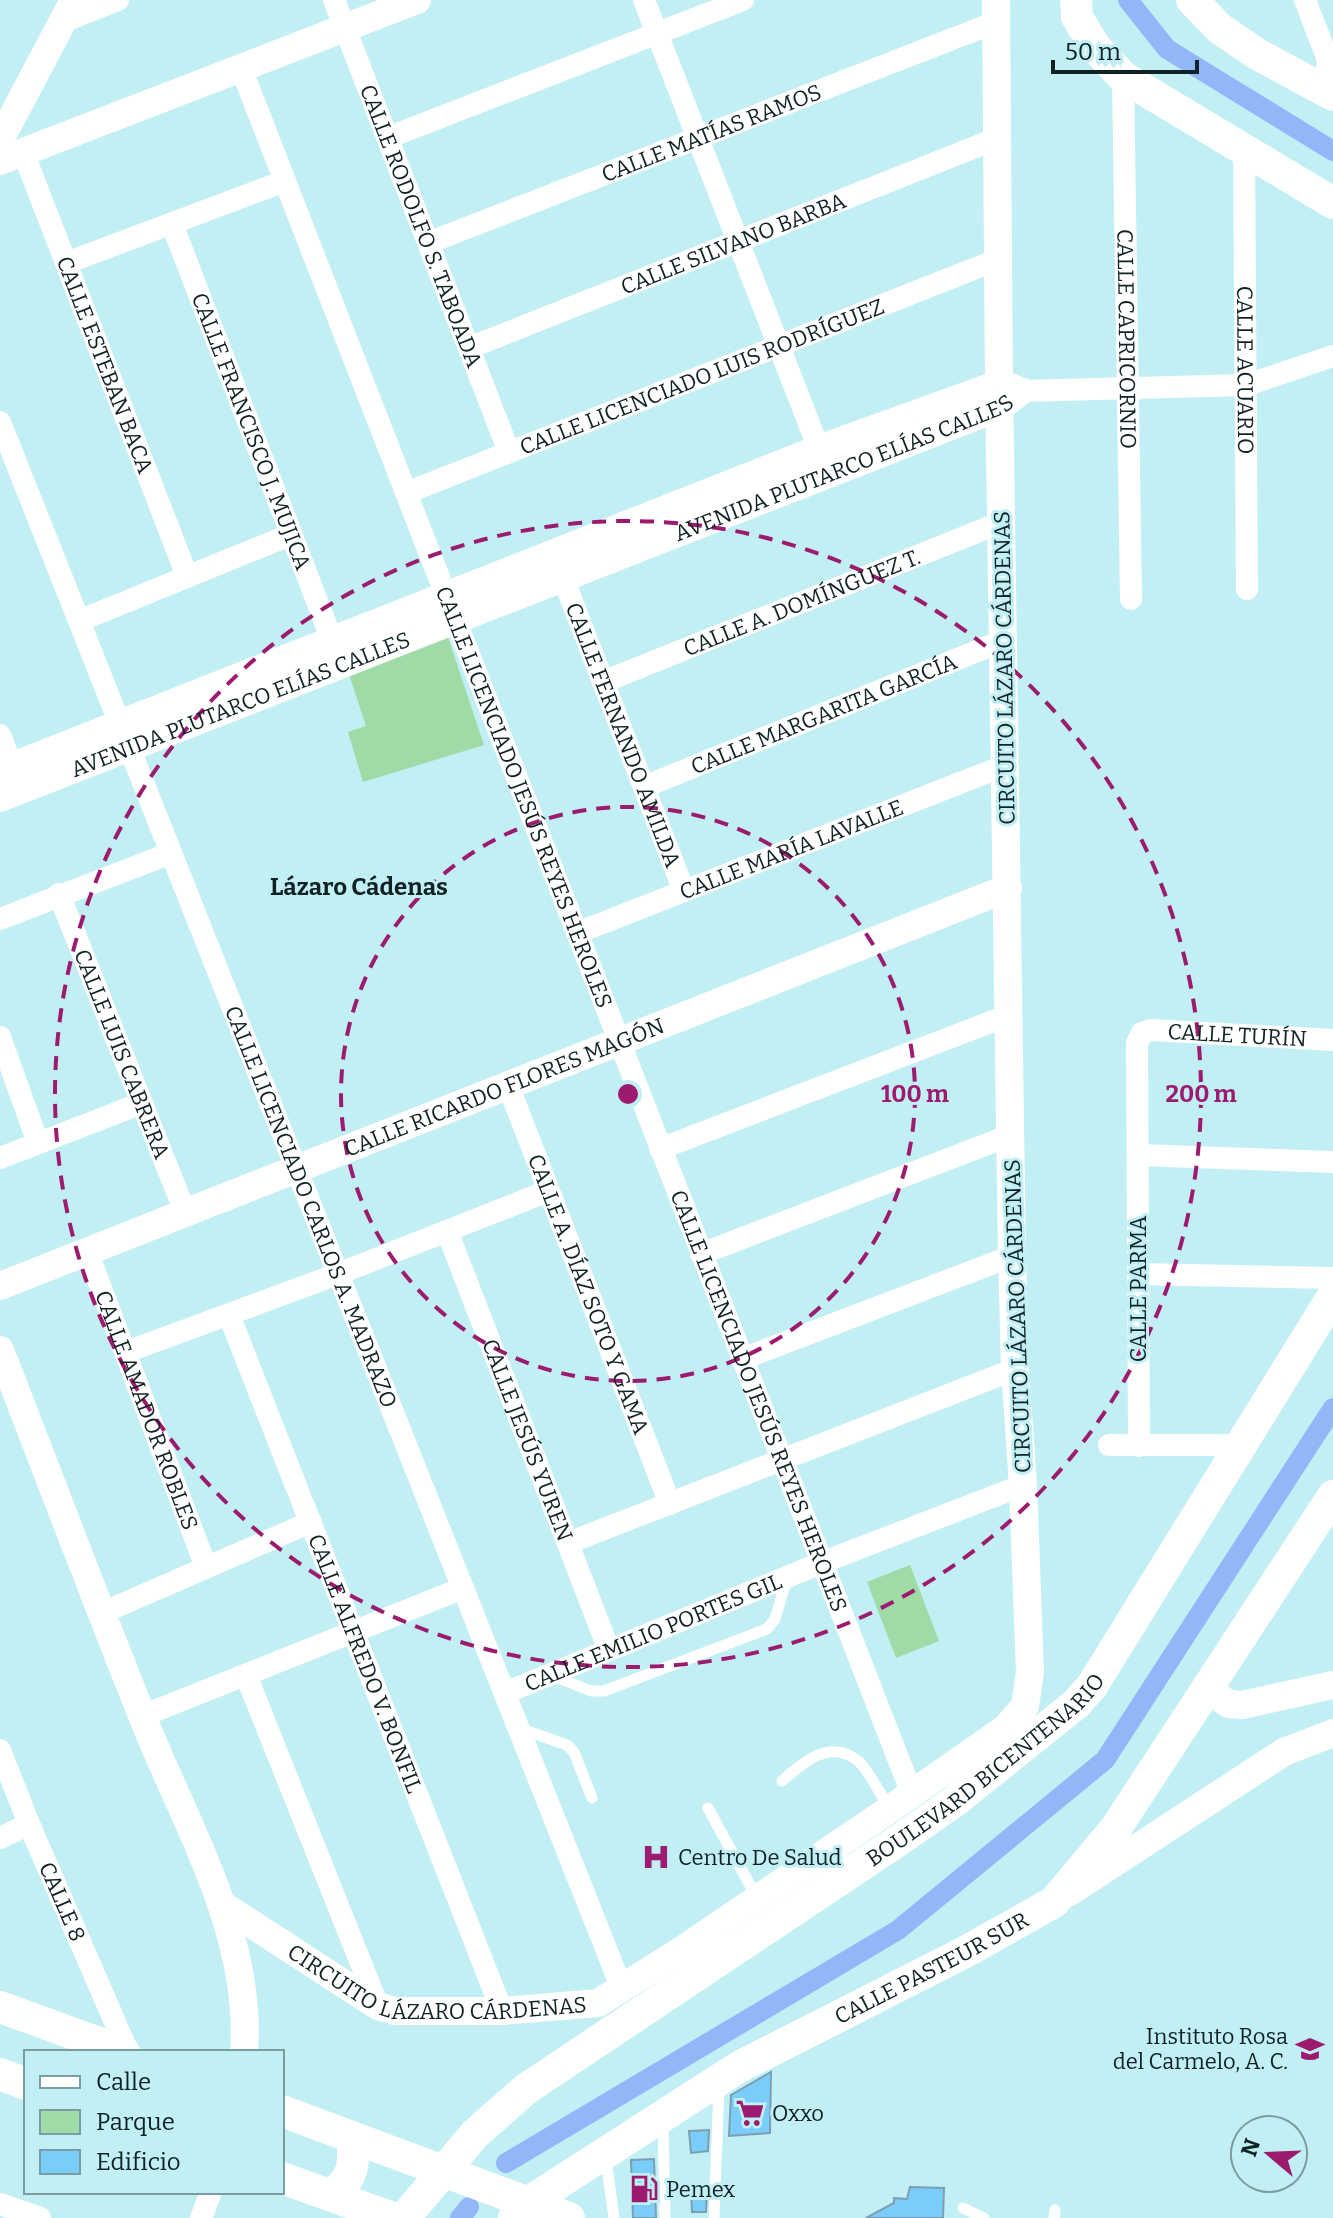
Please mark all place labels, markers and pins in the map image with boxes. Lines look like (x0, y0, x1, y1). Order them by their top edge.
centre of rings (614, 1080, 642, 1108)
hospital icon: Centro De Salud (641, 1842, 671, 1872)
place label: Centro De Salud (678, 1844, 842, 1871)
place label: Instituto Rosa del Carmelo, A. C. (1113, 2023, 1288, 2075)
school or university icon: Instituto Rosa del Carmelo, A. C. (1295, 2034, 1325, 2064)
supermarket icon: Oxxo (735, 2098, 765, 2128)
place label: Oxxo (772, 2100, 824, 2127)
fuel station icon: Pemex (629, 2174, 659, 2204)
place label: Pemex (666, 2176, 735, 2203)

